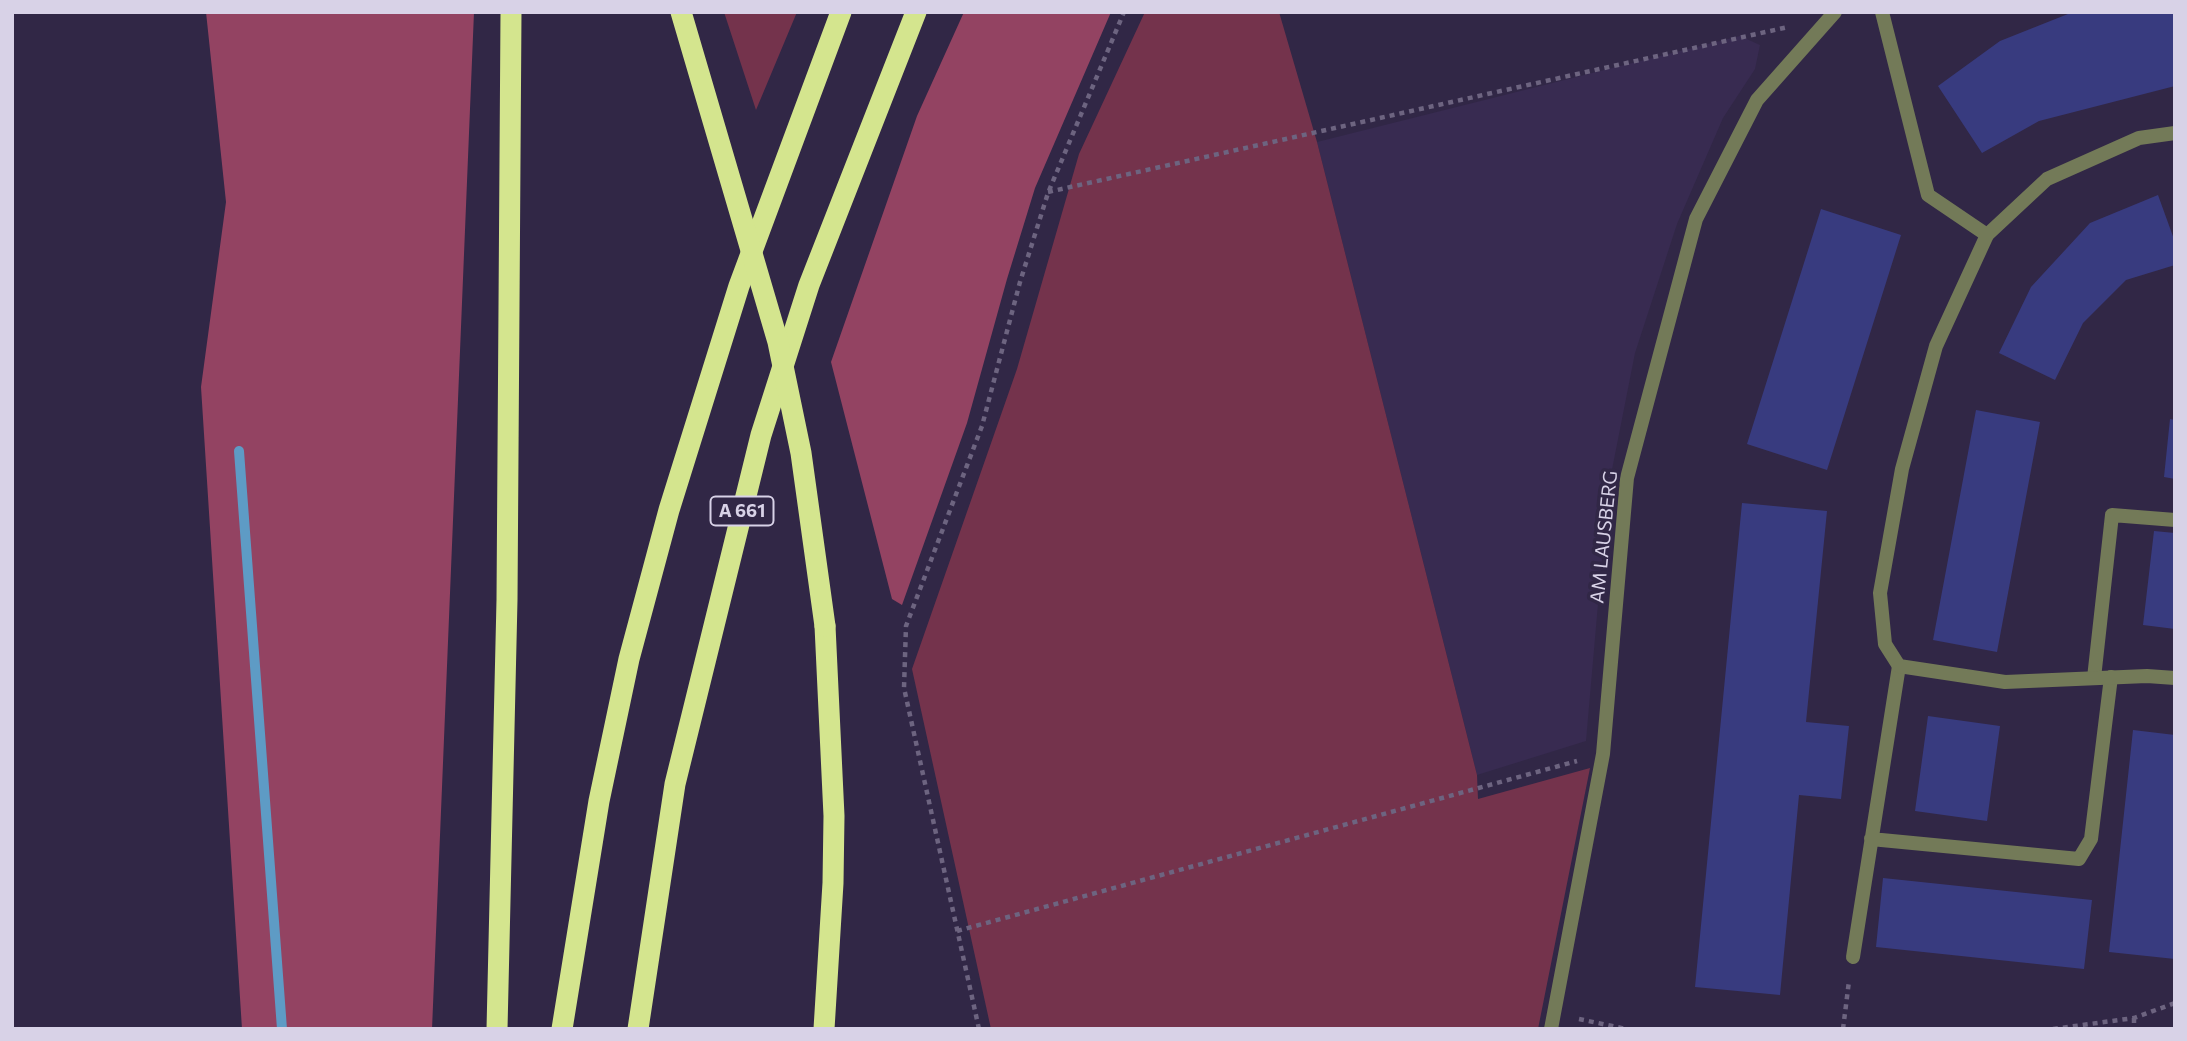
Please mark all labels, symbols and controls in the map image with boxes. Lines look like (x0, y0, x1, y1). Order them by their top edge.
street label: AM LAUSBERG (1586, 470, 1622, 604)
road number: A 661 (710, 496, 774, 526)

